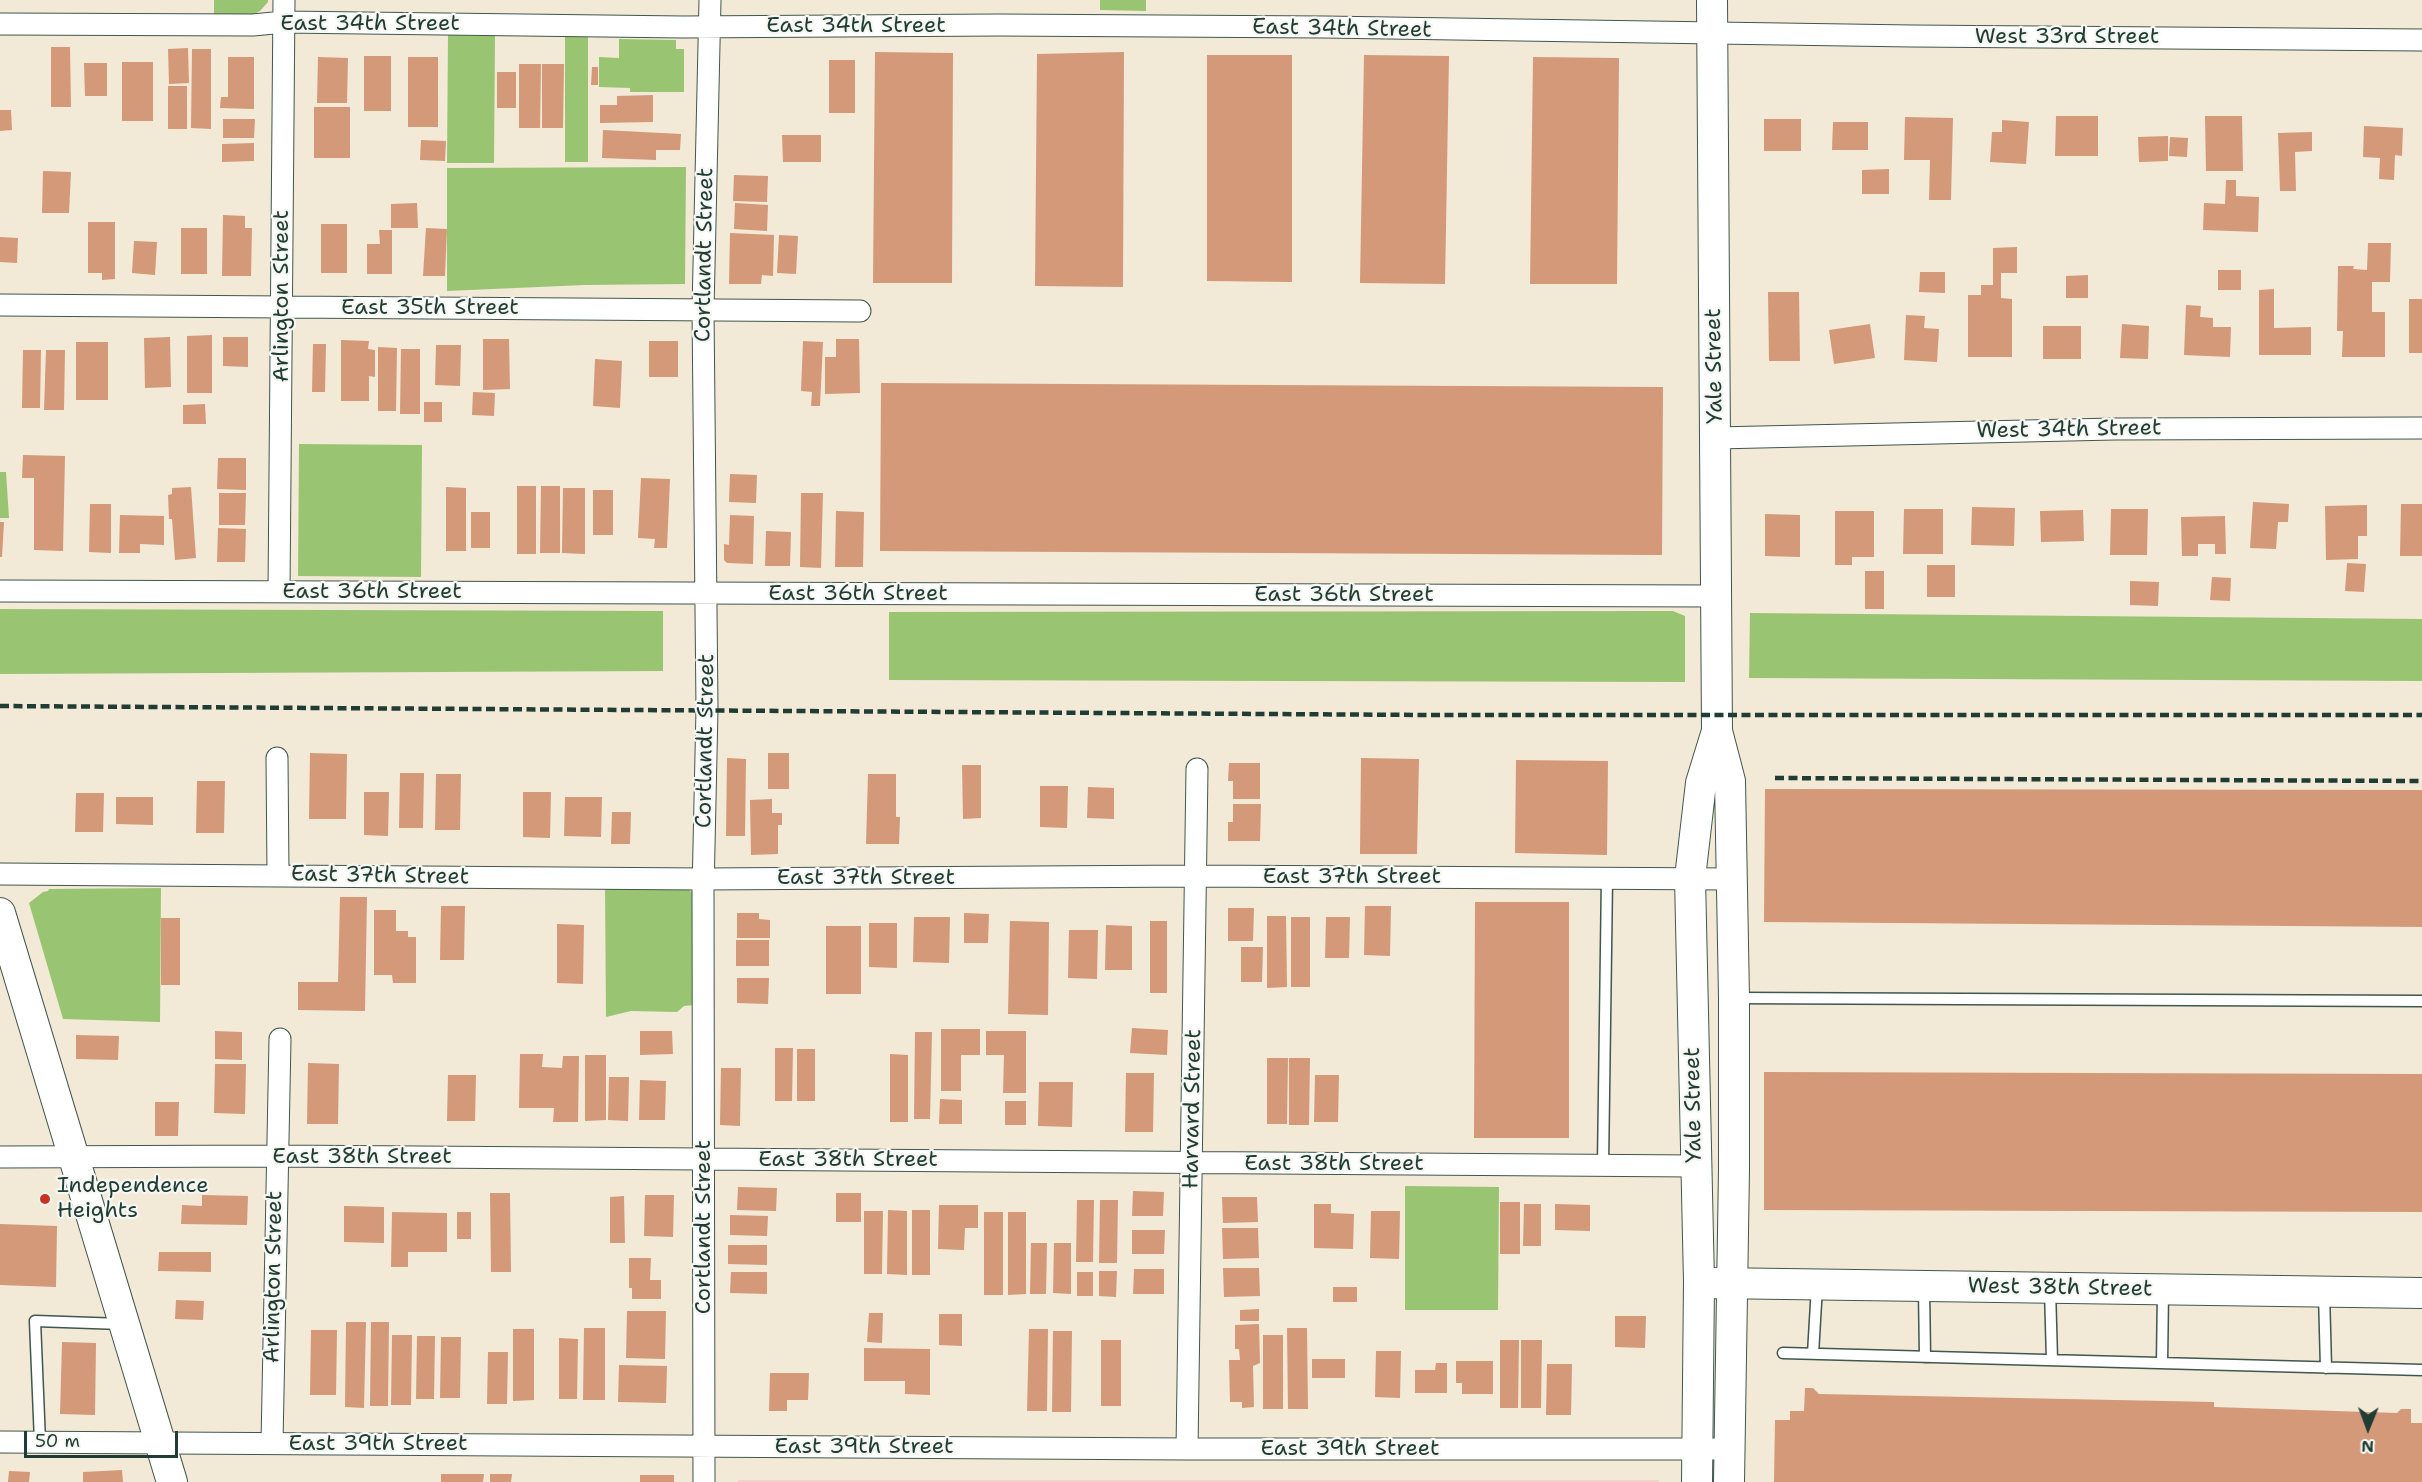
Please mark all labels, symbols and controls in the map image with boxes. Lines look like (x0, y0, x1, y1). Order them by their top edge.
street label: East 34th Street (280, 11, 460, 37)
street label: East 34th Street (766, 13, 946, 39)
street label: East 34th Street (1252, 14, 1432, 44)
street label: West 33rd Street (1975, 24, 2159, 50)
street label: Cortlandt Street (690, 168, 720, 342)
street label: Arlington Street (269, 210, 295, 382)
street label: East 35th Street (341, 295, 519, 321)
street label: Yale Street (1701, 308, 1729, 424)
street label: West 34th Street (1976, 415, 2162, 445)
street label: East 36th Street (282, 579, 462, 605)
street label: East 36th Street (768, 581, 948, 607)
street label: East 36th Street (1254, 582, 1434, 608)
street label: Cortlandt Street (691, 654, 721, 828)
street label: East 37th Street (291, 861, 469, 891)
street label: East 37th Street (1263, 864, 1441, 890)
street label: East 37th Street (777, 865, 955, 891)
street label: Harvard Street (1178, 1029, 1208, 1189)
street label: Yale Street (1680, 1047, 1708, 1163)
street label: Cortlandt Street (691, 1140, 717, 1314)
street label: East 38th Street (272, 1144, 452, 1170)
street label: East 38th Street (758, 1147, 938, 1173)
street label: East 38th Street (1244, 1151, 1424, 1177)
place label: Independence Heights (57, 1173, 209, 1224)
street label: Arlington Street (259, 1191, 289, 1363)
marker: Independence Heights (38, 1192, 52, 1206)
street label: West 38th Street (1967, 1273, 2153, 1303)
north arrow (2338, 1398, 2398, 1458)
scale bar (27, 1419, 182, 1457)
text: 50 m (35, 1429, 80, 1453)
street label: East 39th Street (288, 1431, 468, 1457)
street label: East 39th Street (774, 1434, 954, 1460)
street label: East 39th Street (1260, 1436, 1440, 1462)
text: N (2361, 1436, 2374, 1457)

